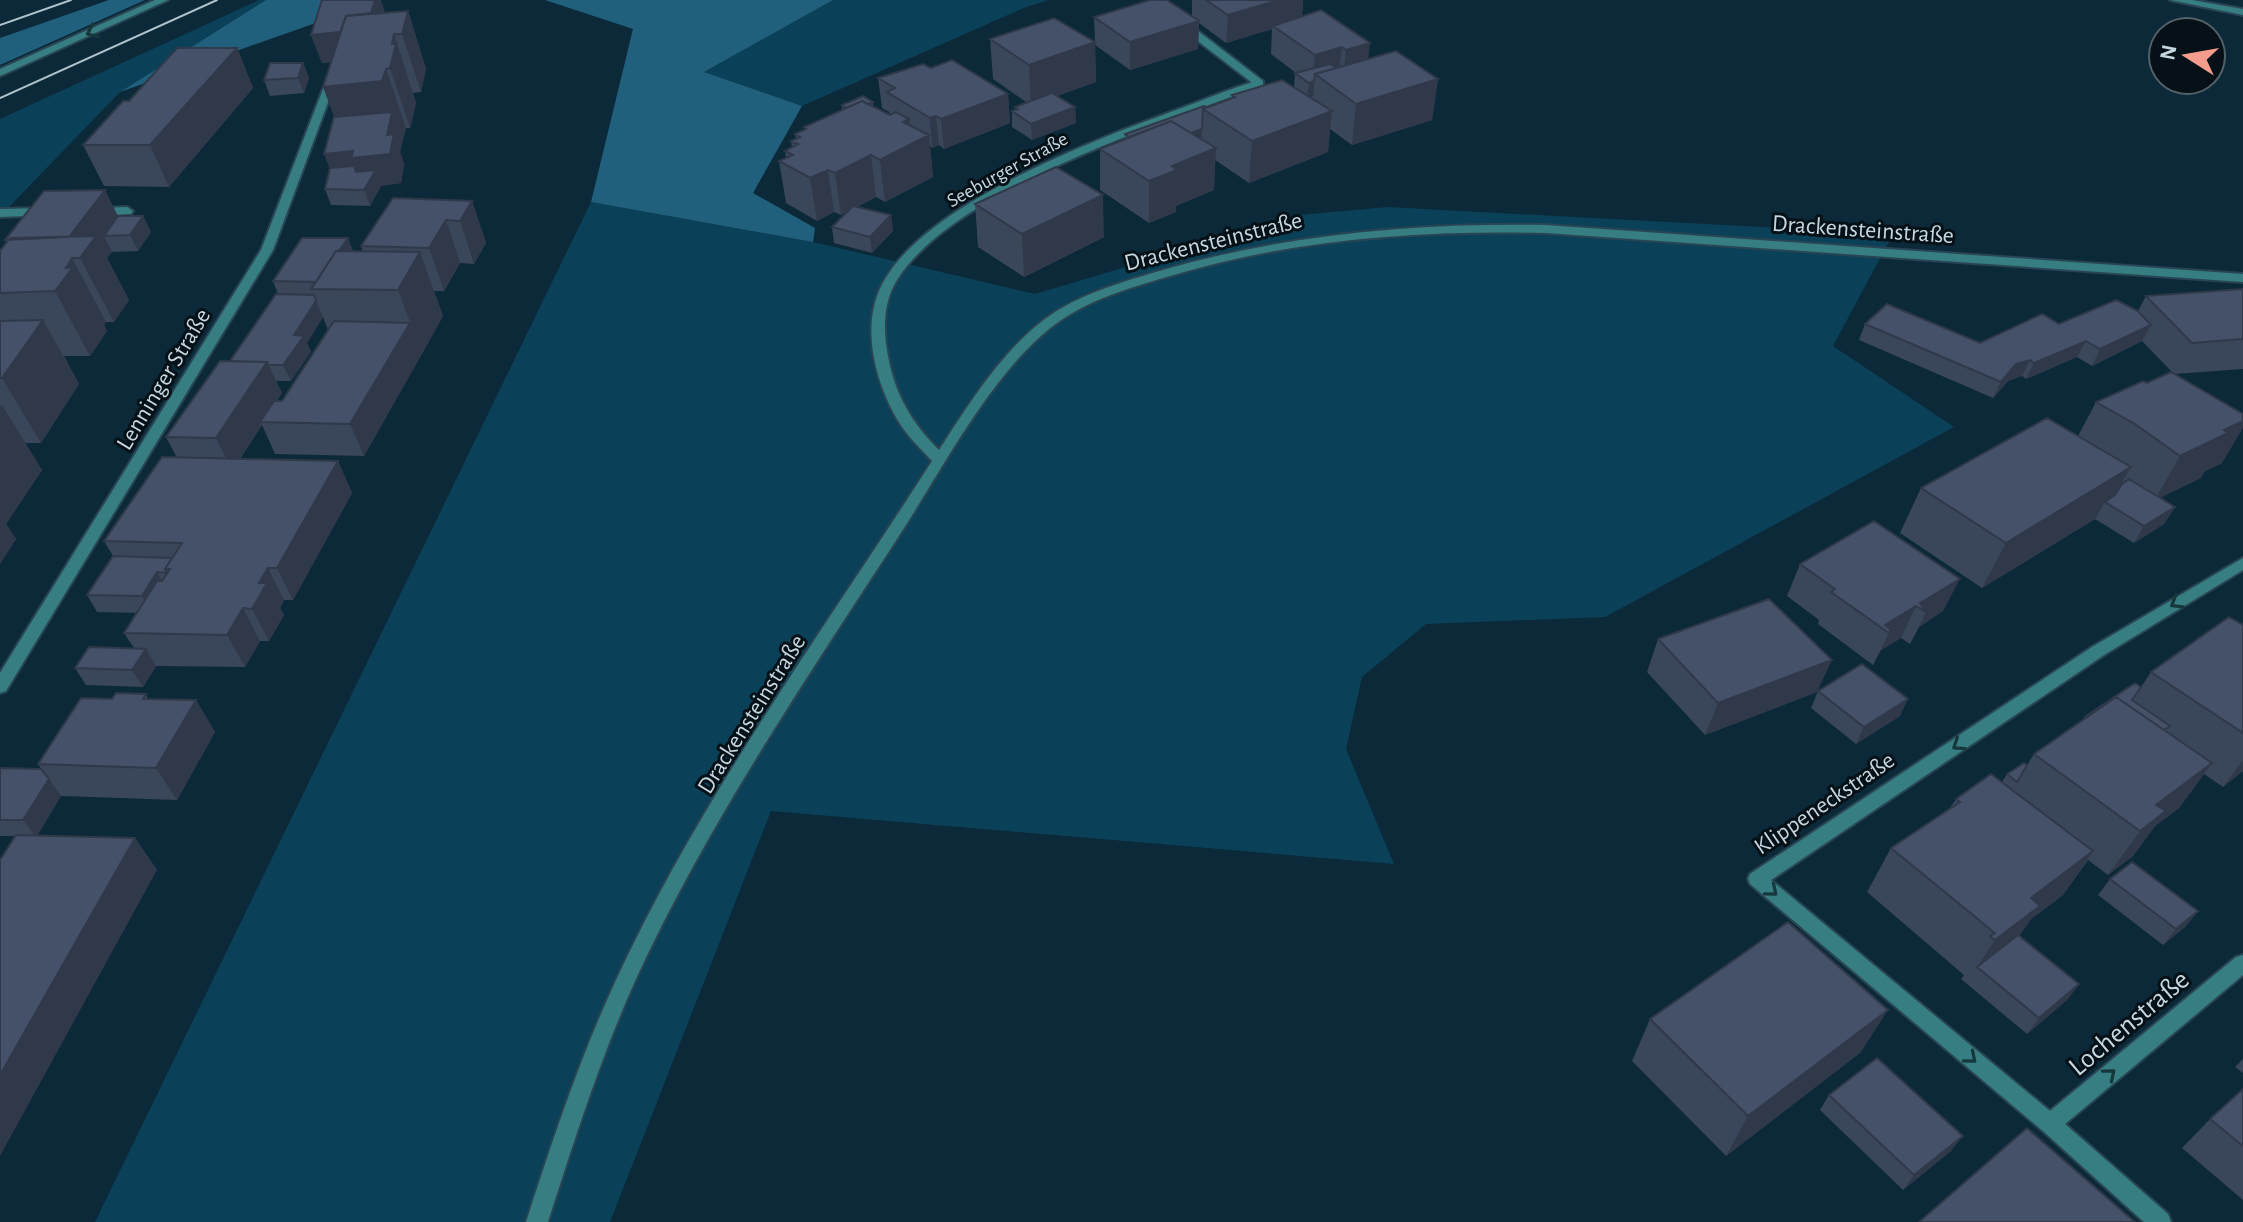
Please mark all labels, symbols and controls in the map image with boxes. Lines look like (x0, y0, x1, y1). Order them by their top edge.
north arrow (2147, 16, 2227, 96)
one-way arrow (85, 22, 100, 38)
text: N (2156, 43, 2181, 62)
street label: Seeburger Straße (944, 129, 1071, 211)
street label: Drackensteinstraße (1122, 208, 1305, 276)
street label: Drackensteinstraße (1771, 212, 1955, 248)
street label: Lenninger Straße (112, 305, 215, 454)
one-way arrow (2170, 594, 2185, 609)
street label: Drackensteinstraße (693, 631, 810, 798)
one-way arrow (1952, 735, 1967, 750)
street label: Klippeneckstraße (1750, 748, 1899, 859)
one-way arrow (1762, 881, 1777, 896)
street label: Lochenstraße (2064, 966, 2195, 1082)
one-way arrow (1962, 1048, 1976, 1063)
one-way arrow (2100, 1069, 2115, 1084)

